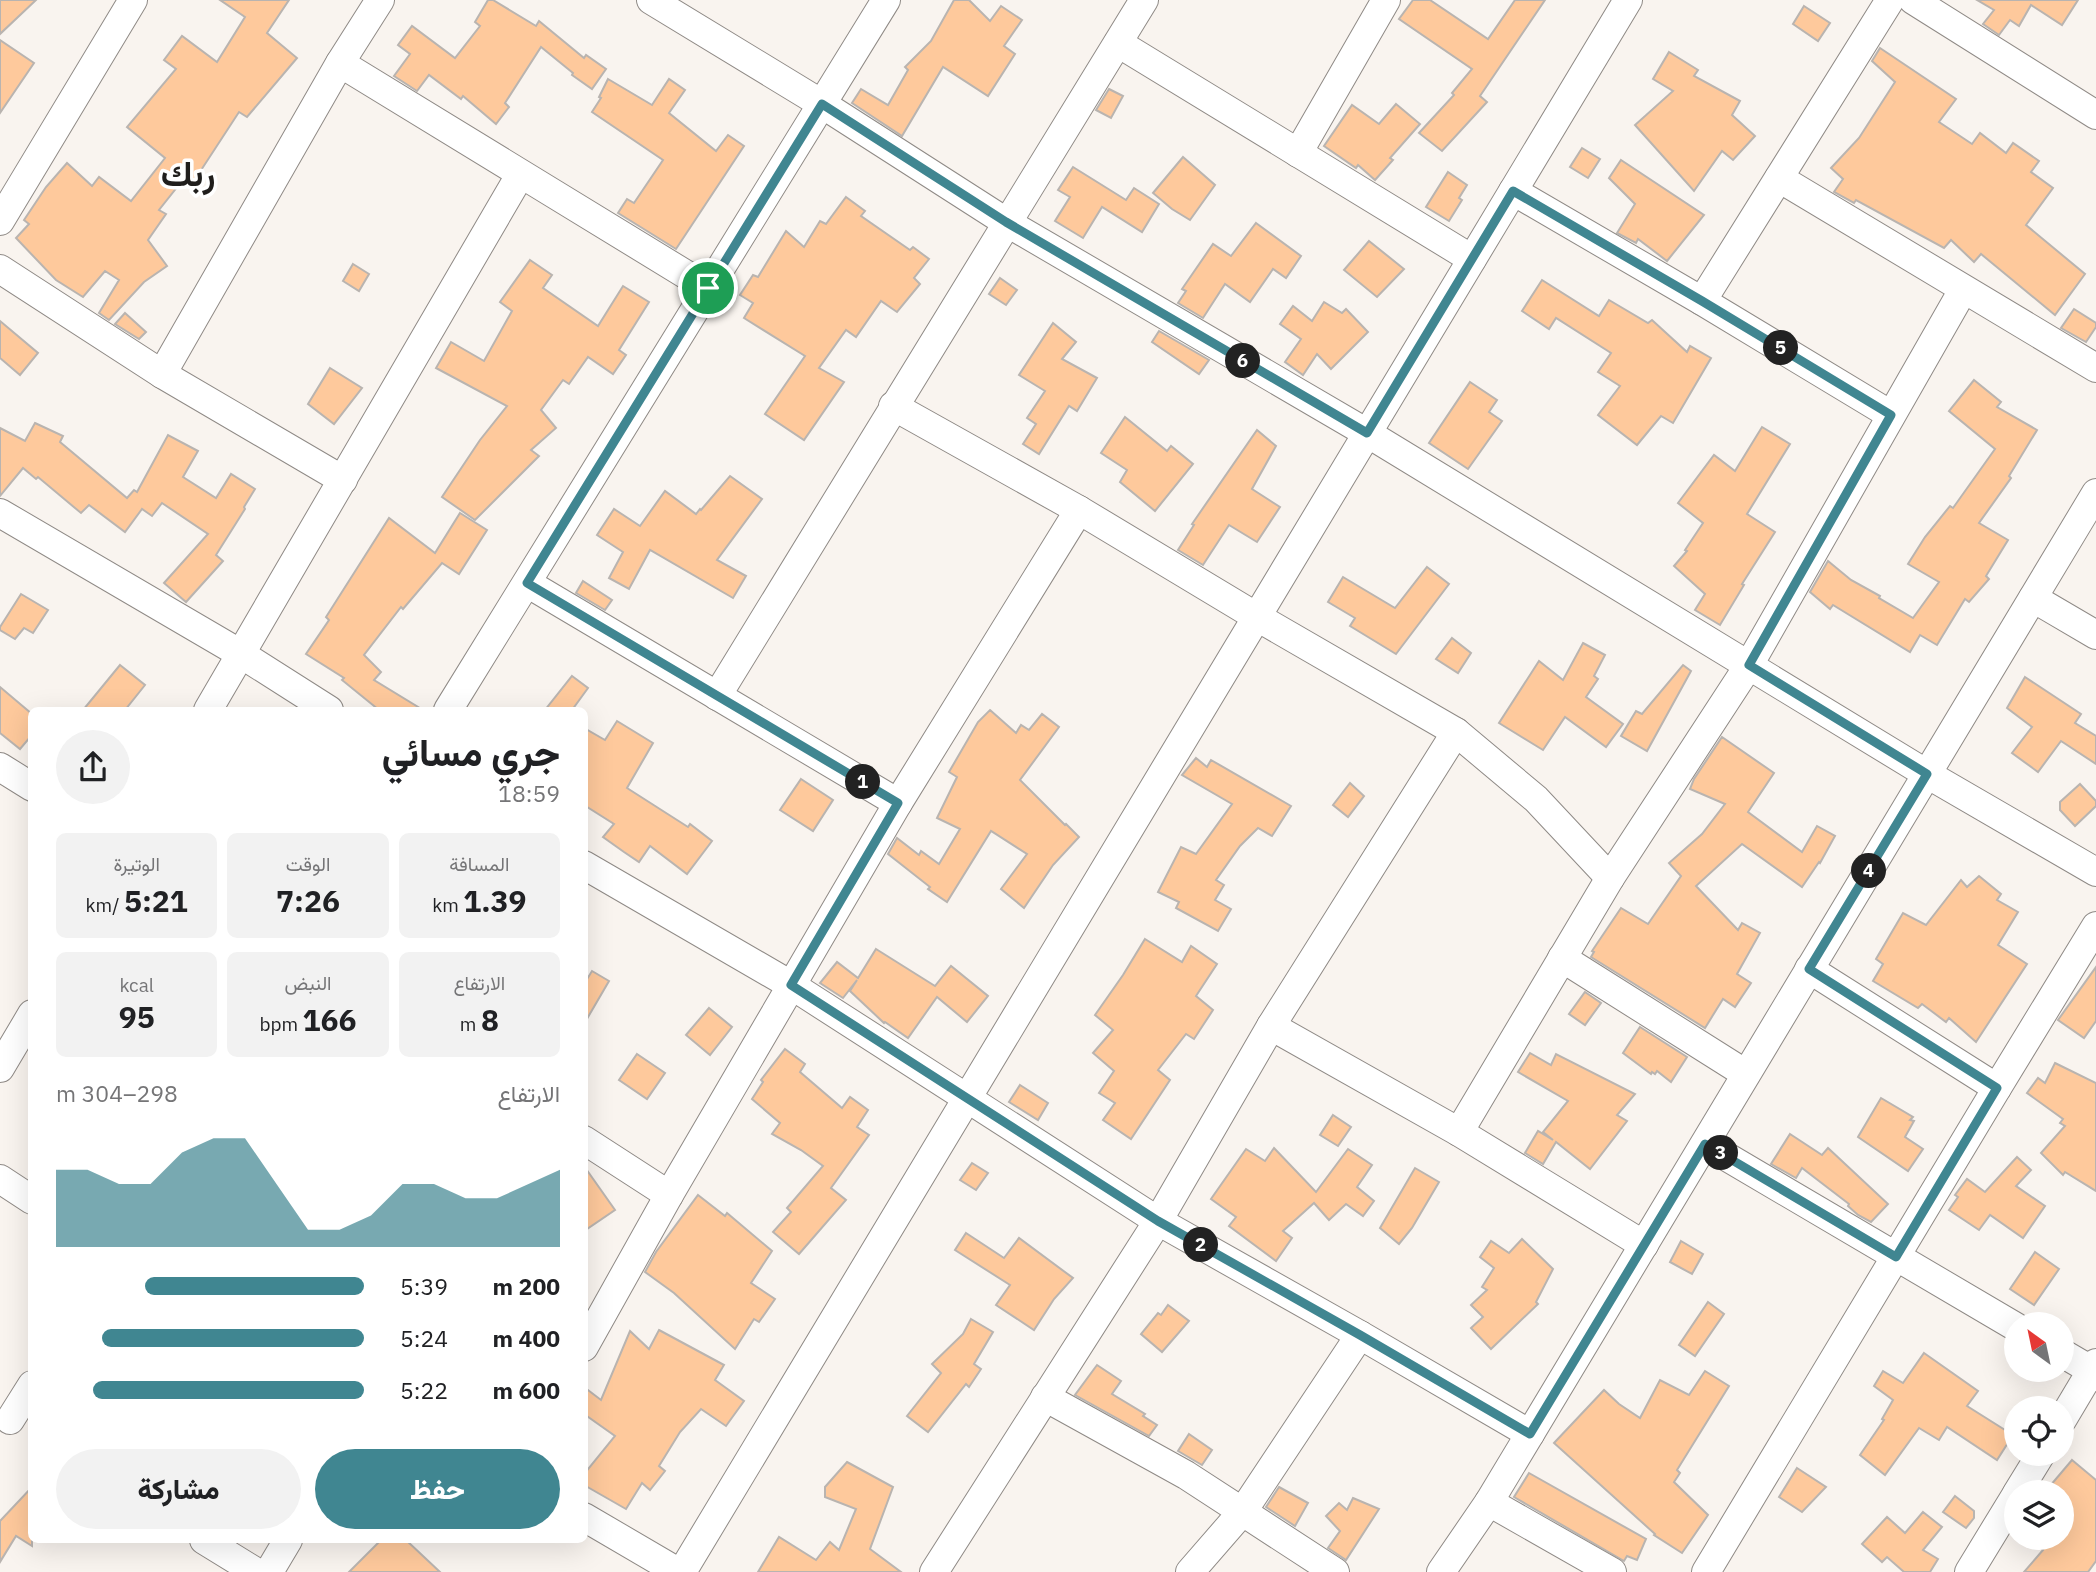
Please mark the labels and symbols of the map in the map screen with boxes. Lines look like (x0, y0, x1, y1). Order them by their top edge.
district label: ربك (161, 150, 215, 196)
pin (678, 258, 738, 318)
pin: 5 (1764, 330, 1798, 366)
pin: 6 (1226, 344, 1260, 378)
pin: 1 (846, 764, 880, 800)
pin: 4 (1852, 854, 1886, 888)
pin: 3 (1704, 1136, 1738, 1170)
pin: 2 (1184, 1228, 1218, 1262)
north arrow (2004, 1312, 2074, 1382)

